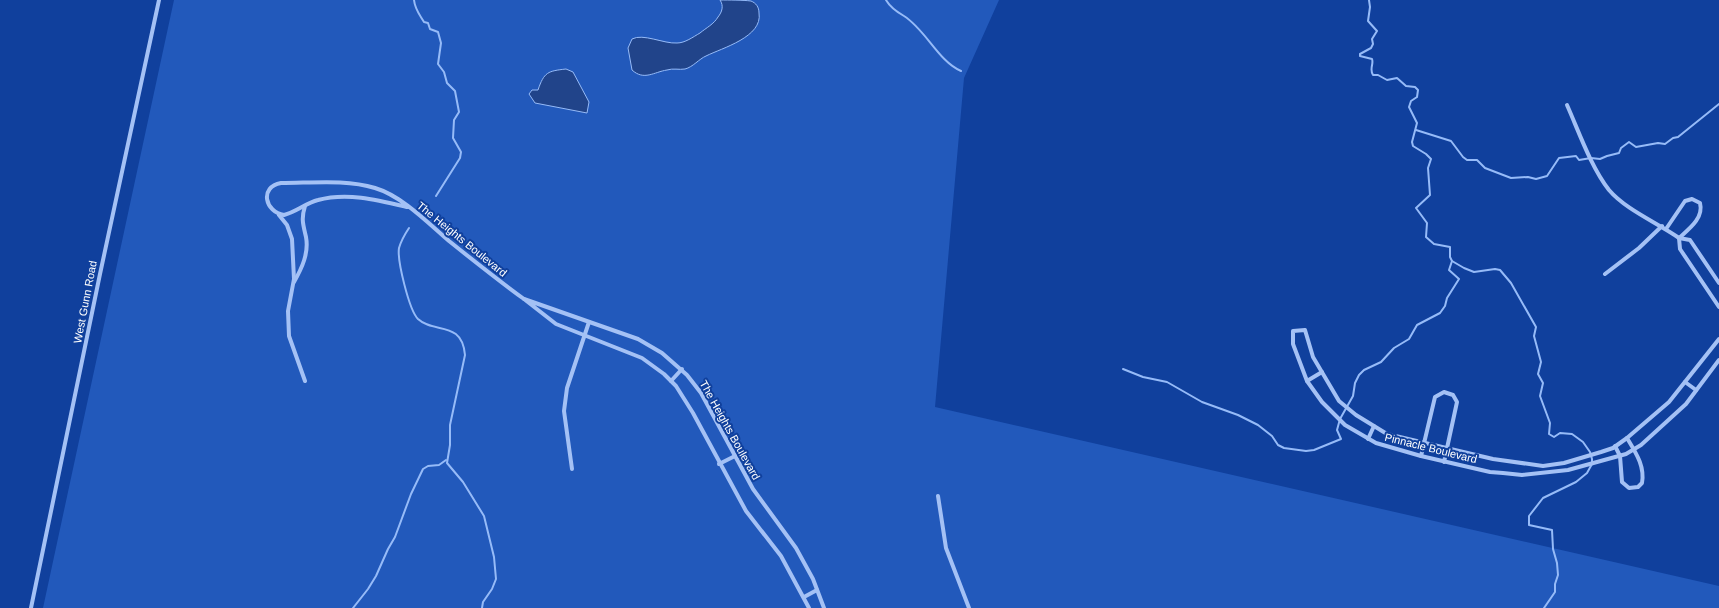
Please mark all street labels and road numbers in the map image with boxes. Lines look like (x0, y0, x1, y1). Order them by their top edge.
street label: The Heights Boulevard (415, 199, 509, 279)
street label: West Gunn Road (71, 260, 99, 344)
street label: The Heights Boulevard (698, 378, 762, 482)
street label: Pinnacle Boulevard (1384, 431, 1478, 465)

